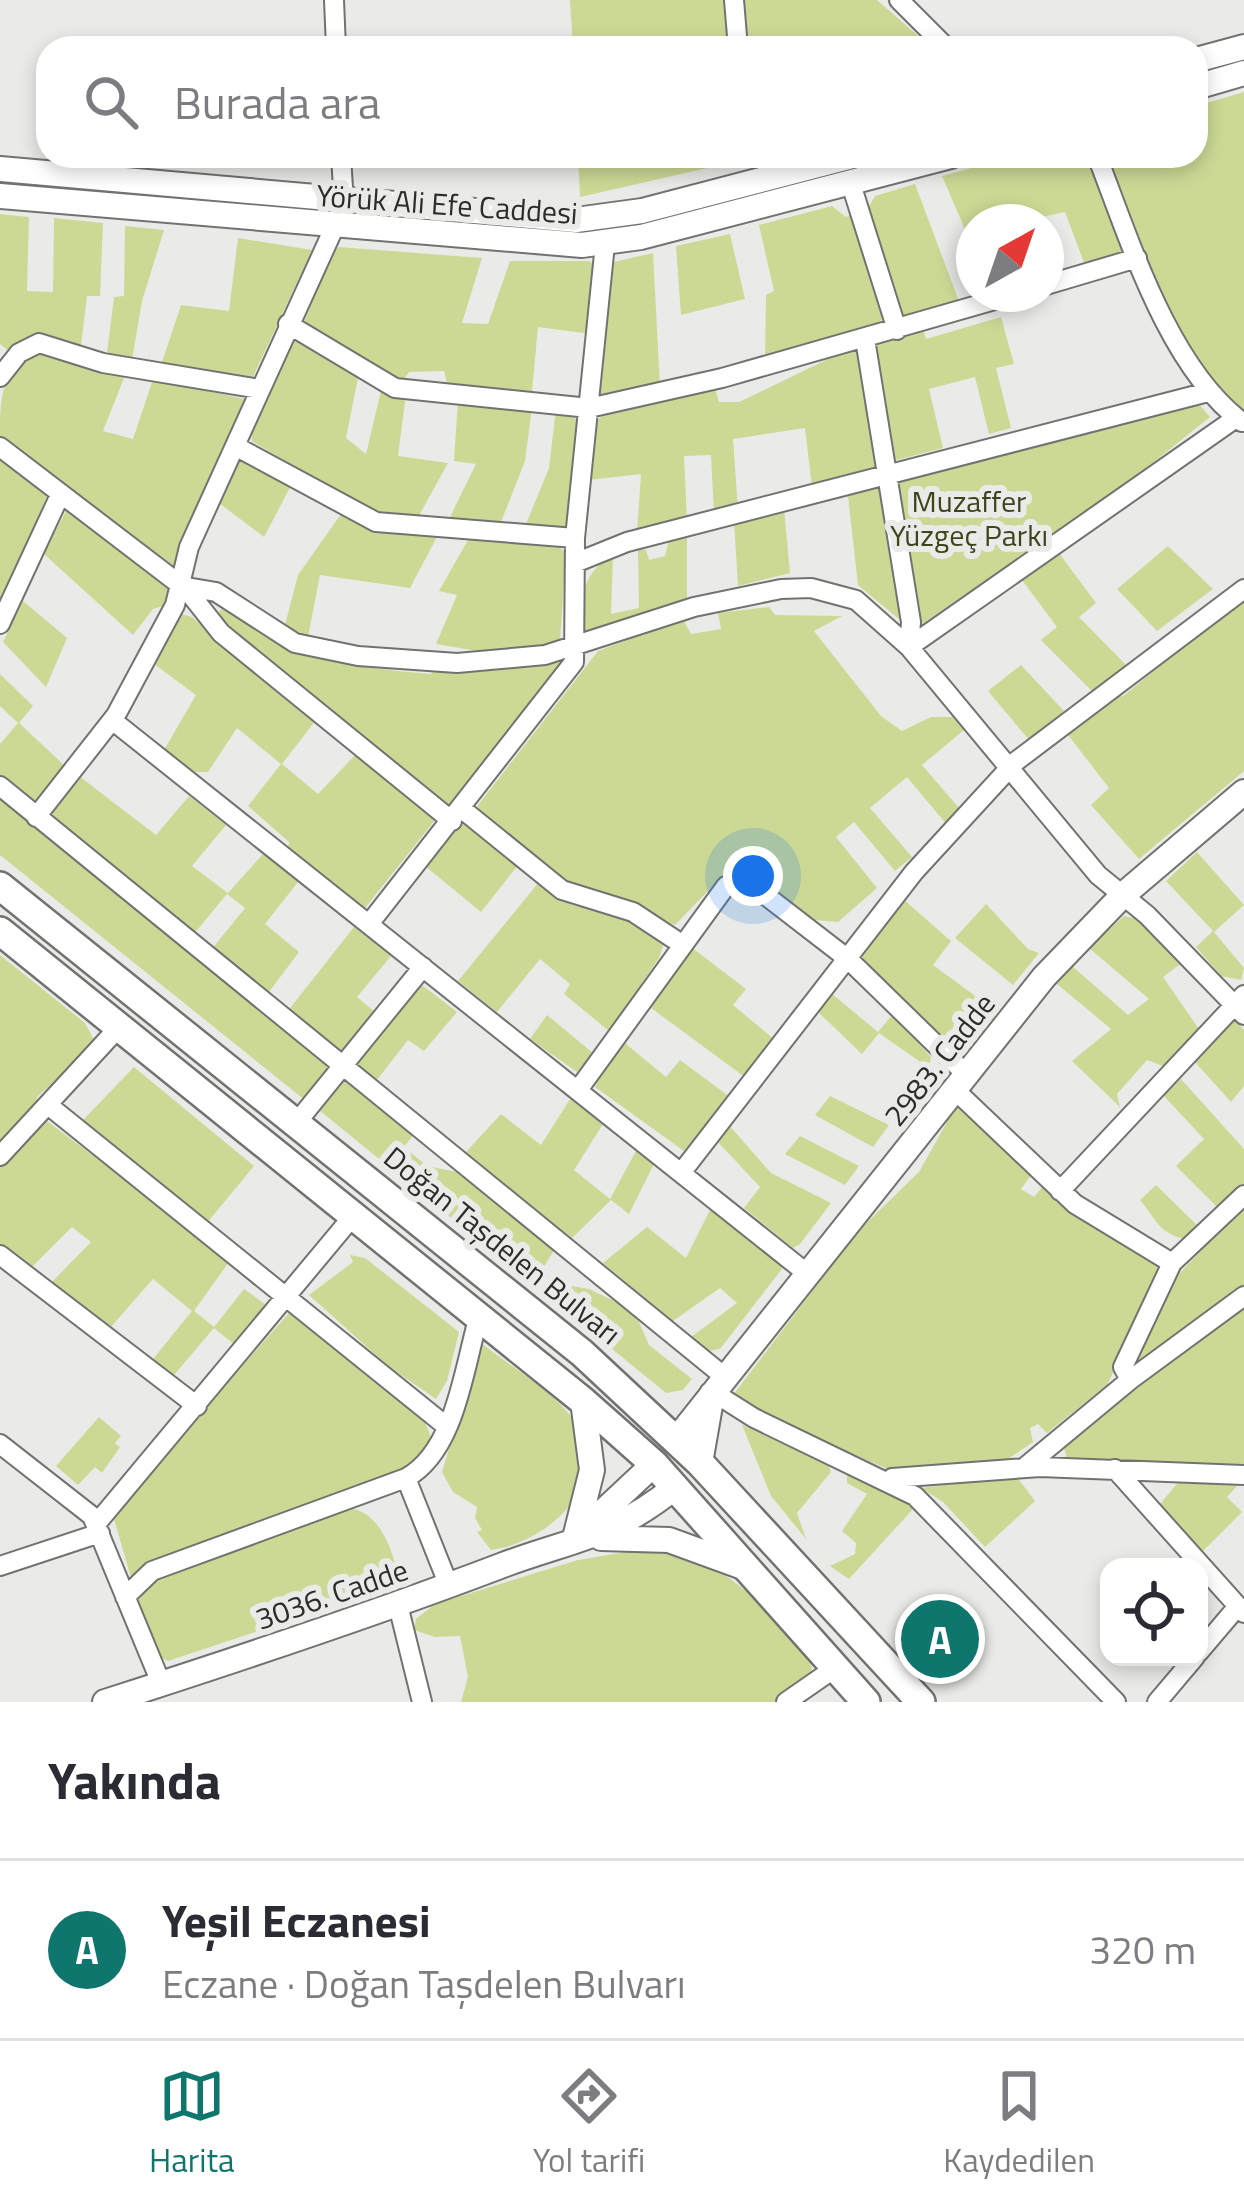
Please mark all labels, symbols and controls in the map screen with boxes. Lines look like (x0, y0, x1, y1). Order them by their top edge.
search box (36, 36, 1208, 168)
text: Burada ara (174, 68, 381, 136)
icon: search (78, 69, 144, 135)
street label: Yörük Ali Efe Caddesi (315, 172, 579, 236)
north arrow (956, 204, 1064, 312)
park label: Muzaffer Yüzgeç Parkı (890, 478, 1048, 558)
your location (723, 846, 783, 906)
street label: 2983. Cadde (872, 983, 1006, 1136)
street label: Doğan Taşdelen Bulvarı (374, 1135, 631, 1356)
street label: 3036. Cadde (249, 1547, 414, 1642)
map controls (1100, 1558, 1208, 1666)
button: locate (1100, 1558, 1208, 1666)
pin: A (901, 1594, 979, 1684)
text: Yakında (48, 1741, 221, 1819)
text: Yeşil Eczanesi (162, 1886, 431, 1954)
text: A (75, 1920, 99, 1979)
text: 320 m (1089, 1920, 1196, 1979)
text: Eczane · Doğan Taşdelen Bulvarı (162, 1954, 686, 2013)
tab: Harita (149, 2063, 235, 2185)
tab: Yol tarifi (533, 2063, 645, 2185)
tab: Kaydedilen (943, 2063, 1095, 2185)

